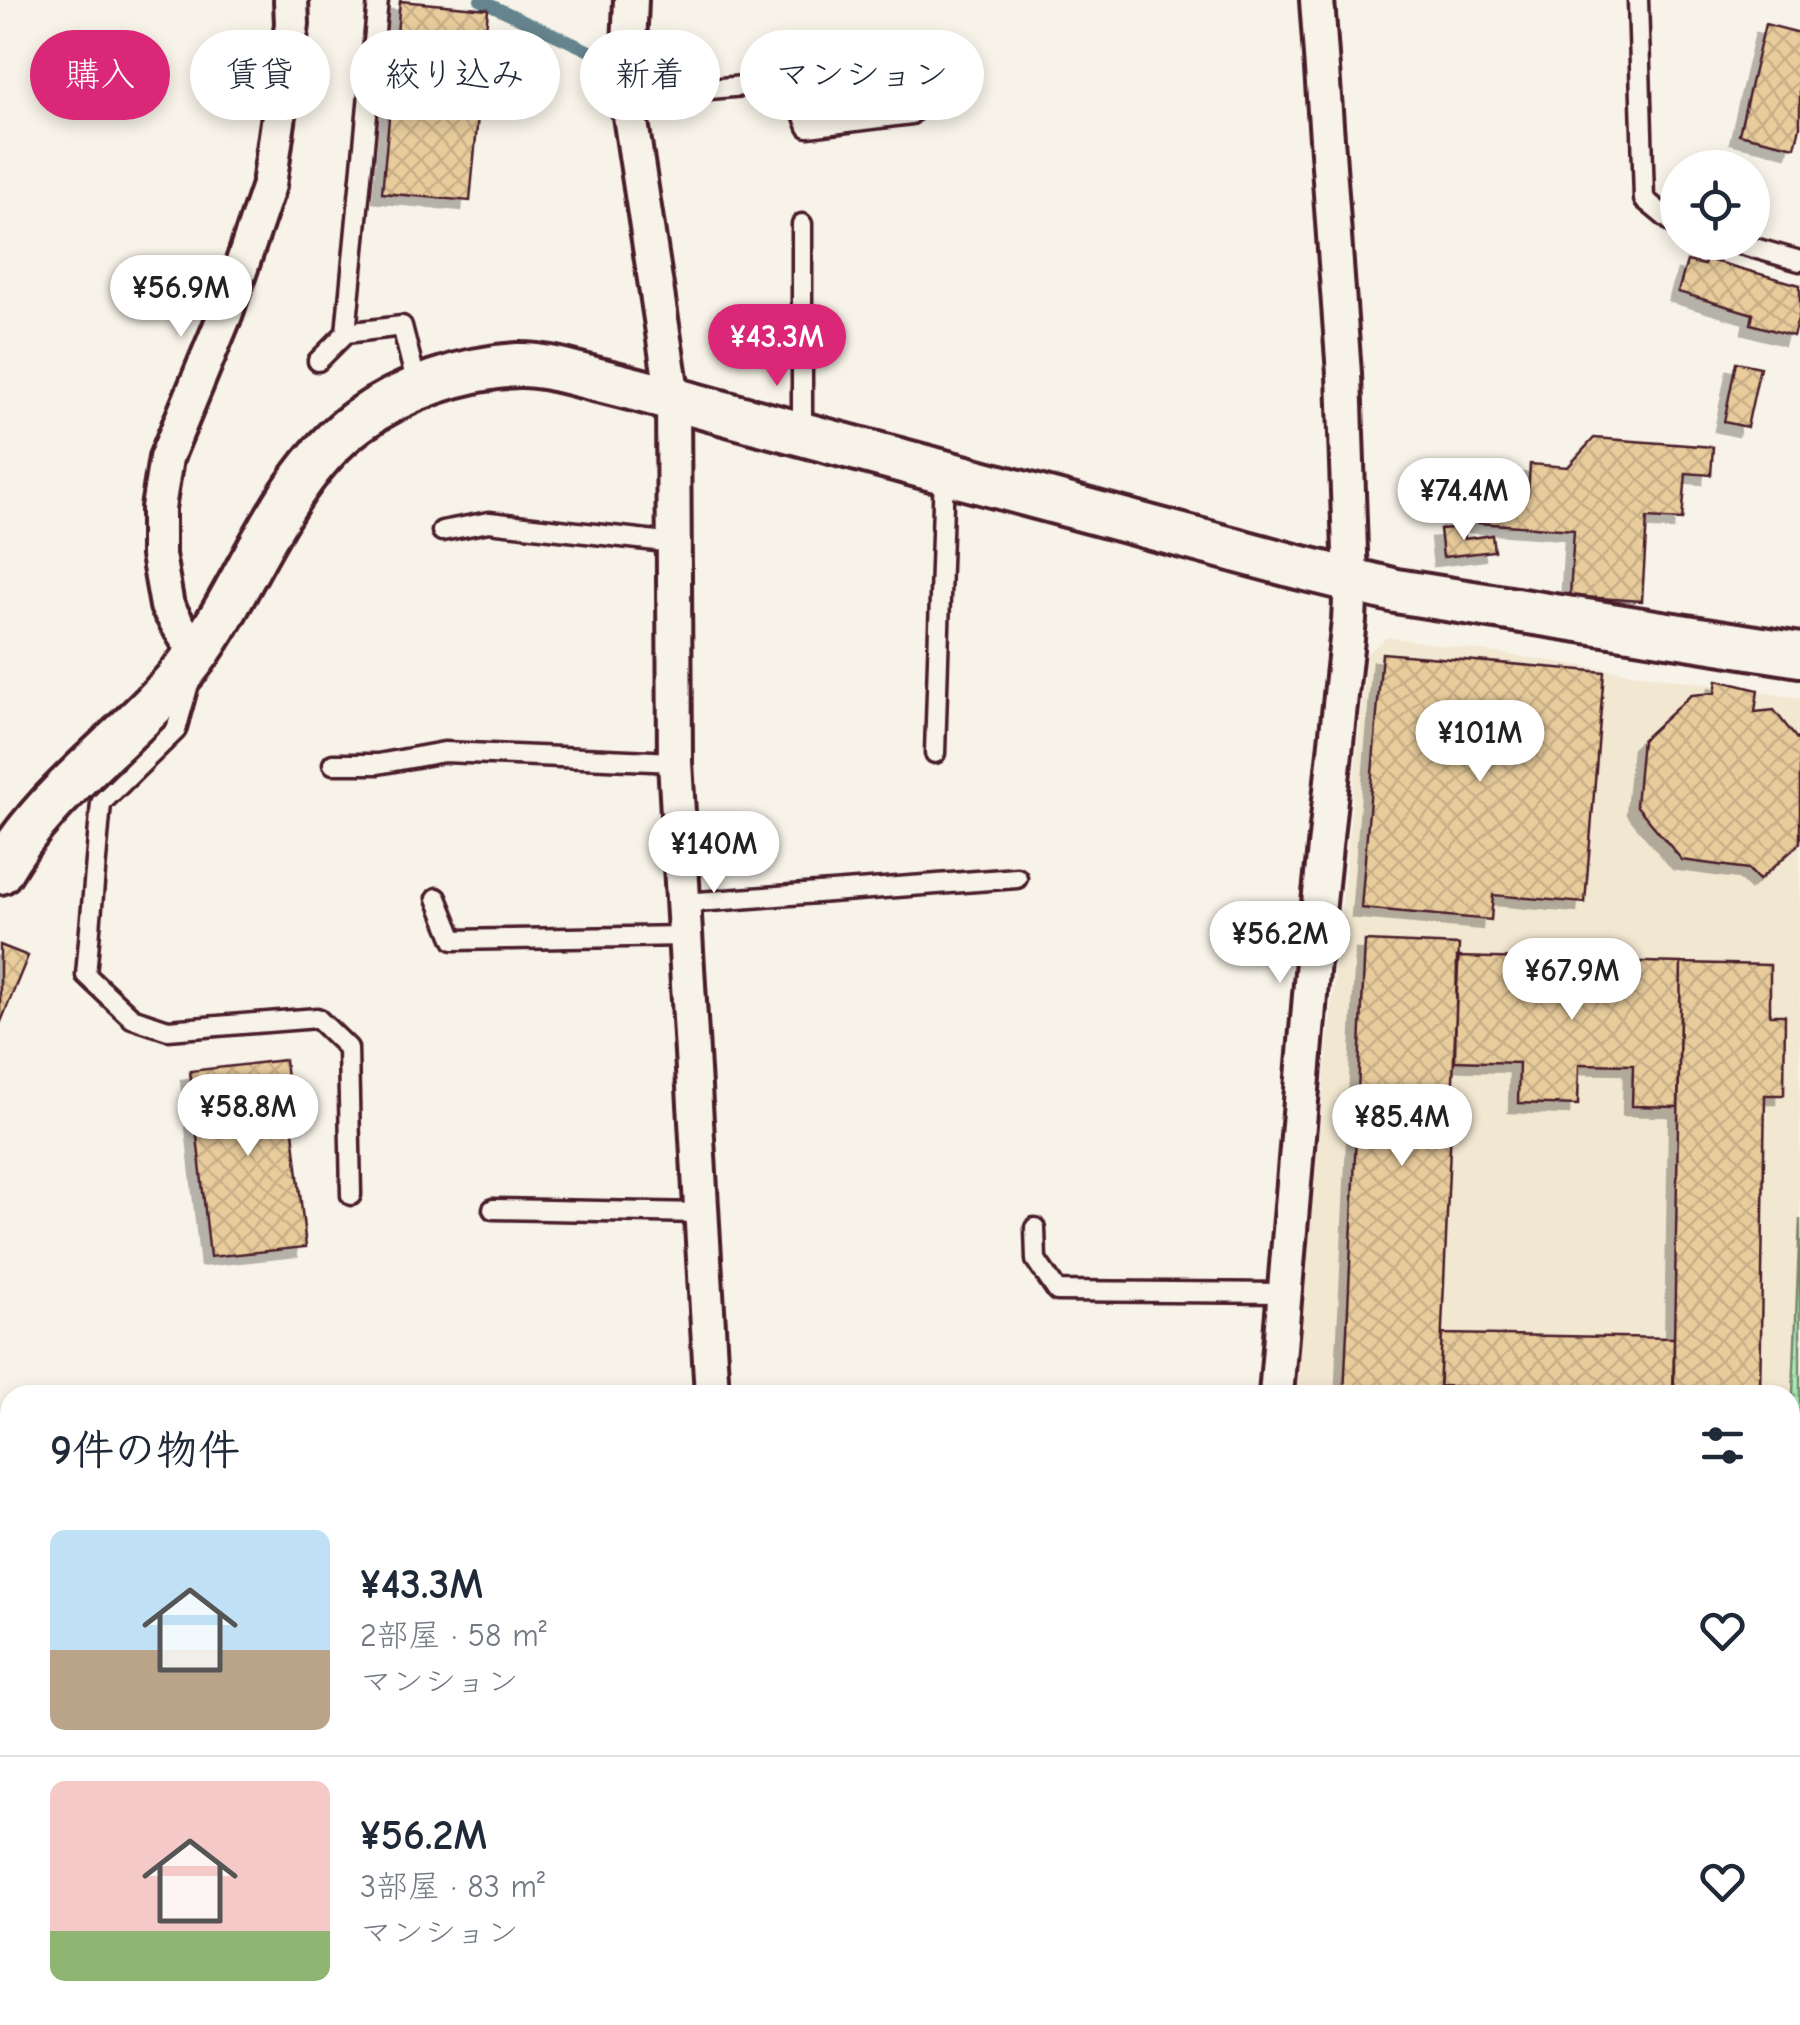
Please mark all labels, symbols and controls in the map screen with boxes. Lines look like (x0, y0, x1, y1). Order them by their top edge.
chip: 購入 (30, 30, 170, 120)
chip: 賃貸 (190, 30, 330, 120)
chip: 絞り込み (350, 30, 560, 120)
chip: 新着 (580, 30, 720, 120)
chip: マンション (740, 30, 984, 120)
map controls (1660, 150, 1770, 260)
button: locate (1660, 150, 1770, 260)
pin: ¥56.9M (100, 255, 262, 340)
text: ¥56.9M (132, 269, 230, 306)
pin: ¥43.3M (696, 304, 858, 389)
text: ¥43.3M (730, 318, 824, 355)
pin: ¥74.4M (1383, 458, 1545, 543)
text: ¥74.4M (1419, 472, 1509, 509)
pin: ¥101M (1410, 700, 1550, 785)
text: ¥101M (1438, 714, 1523, 751)
pin: ¥140M (644, 811, 784, 896)
text: ¥140M (670, 825, 758, 862)
pin: ¥56.2M (1199, 901, 1361, 986)
text: ¥56.2M (1232, 915, 1329, 952)
pin: ¥67.9M (1491, 938, 1653, 1023)
text: ¥67.9M (1524, 952, 1620, 989)
pin: ¥58.8M (167, 1074, 329, 1159)
pin: ¥85.4M (1321, 1084, 1483, 1169)
text: ¥58.8M (199, 1088, 297, 1125)
text: ¥85.4M (1354, 1098, 1450, 1135)
icon: filters (1695, 1418, 1750, 1473)
text: 9件の物件 (50, 1426, 240, 1475)
text: ¥43.3M (360, 1560, 483, 1609)
icon: home (130, 1570, 250, 1690)
icon: heart (1695, 1603, 1750, 1658)
text: 2部屋 · 58 m² (360, 1617, 547, 1654)
text: マンション (360, 1663, 519, 1700)
text: ¥56.2M (360, 1811, 487, 1860)
icon: home (130, 1821, 250, 1941)
icon: heart (1695, 1854, 1750, 1909)
text: 3部屋 · 83 m² (360, 1868, 545, 1905)
text: マンション (360, 1914, 519, 1951)

